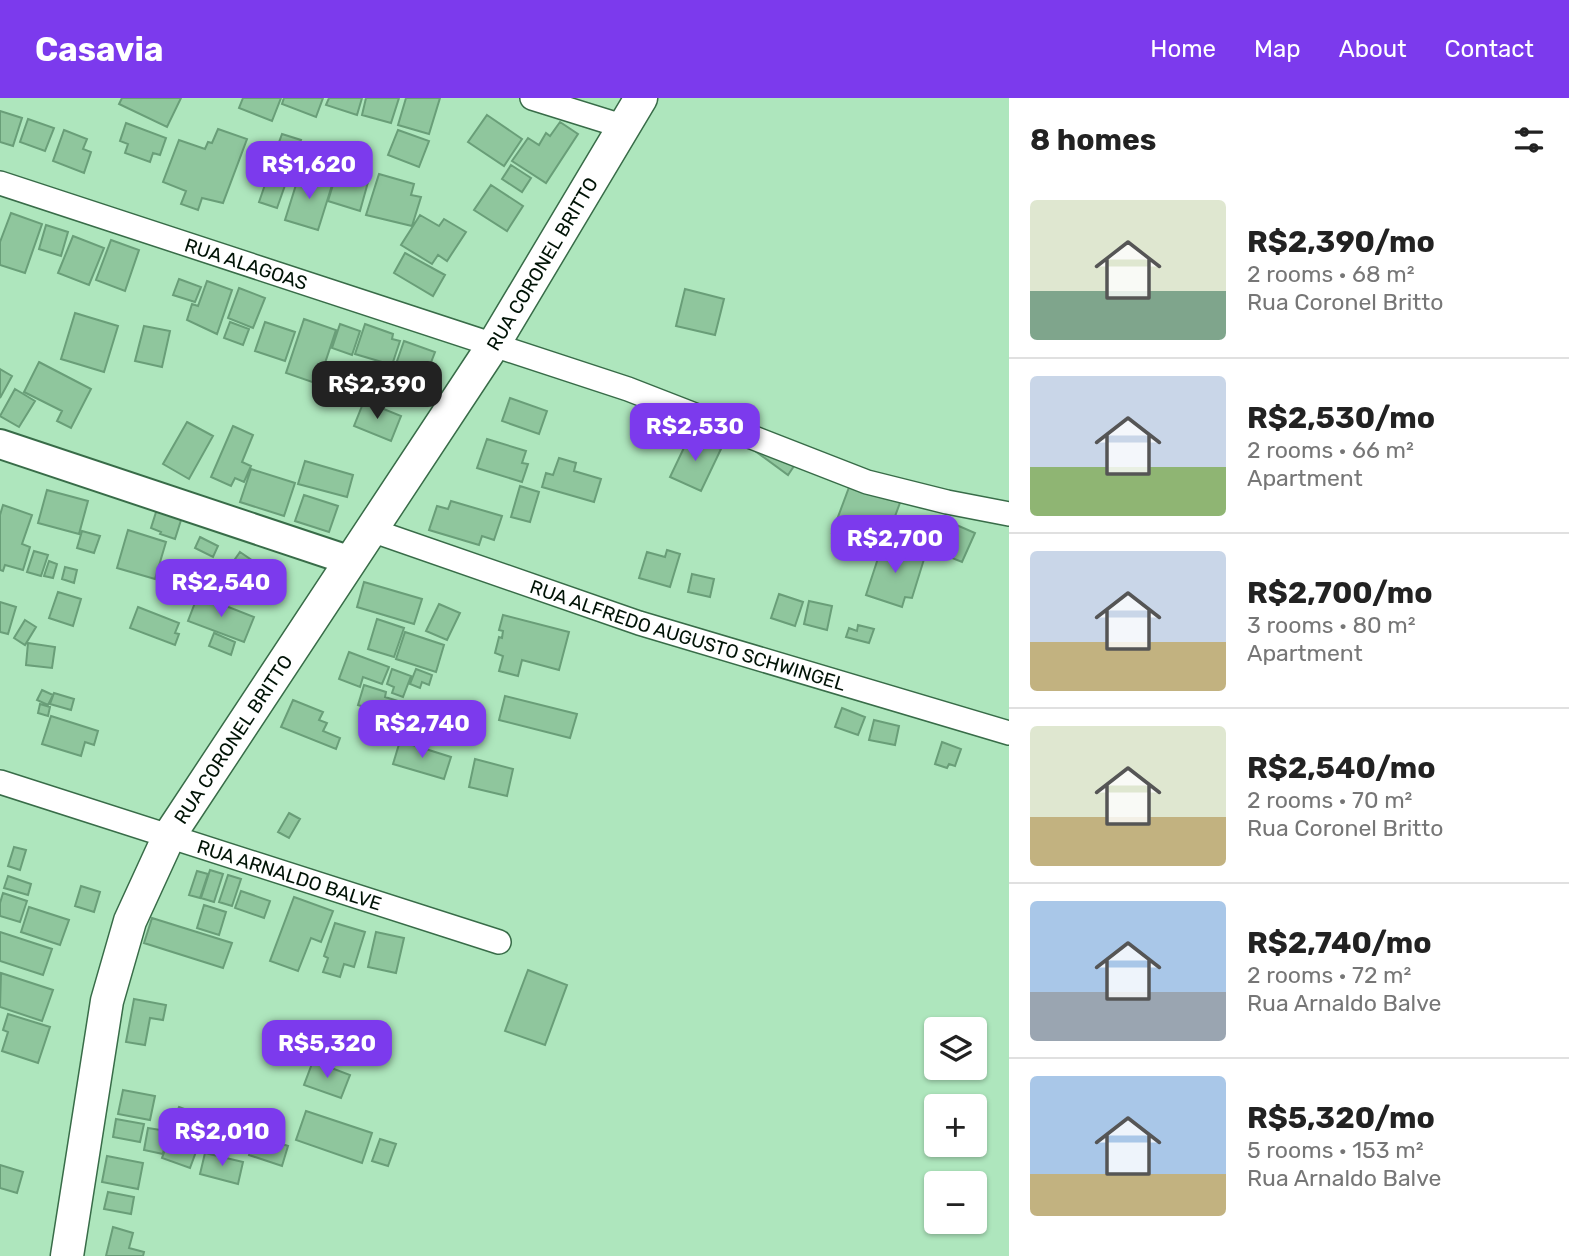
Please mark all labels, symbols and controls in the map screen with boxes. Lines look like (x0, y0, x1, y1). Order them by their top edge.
text: Casavia (35, 30, 163, 69)
text: Home (1150, 35, 1216, 63)
text: Map (1254, 35, 1301, 63)
text: About (1339, 35, 1407, 63)
text: Contact (1445, 35, 1534, 63)
icon: filters (1510, 121, 1548, 159)
text: 8 homes (1030, 122, 1156, 158)
pin: R$1,620 (244, 141, 374, 201)
text: R$1,620 (262, 150, 356, 178)
street label: RUA CORONEL BRITTO (482, 173, 603, 355)
text: R$2,390/mo (1247, 224, 1435, 260)
icon: home (1086, 228, 1170, 312)
street label: RUA ALAGOAS (182, 233, 310, 295)
text: 2 rooms · 68 m² (1247, 260, 1415, 288)
text: Rua Coronel Britto (1247, 288, 1443, 316)
pin: R$2,390 (312, 362, 442, 421)
text: R$2,390 (328, 370, 426, 398)
text: R$2,530/mo (1247, 400, 1435, 436)
pin: R$2,530 (630, 404, 760, 463)
icon: home (1086, 404, 1170, 488)
text: R$2,530 (646, 412, 744, 440)
text: 2 rooms · 66 m² (1247, 436, 1414, 464)
text: Apartment (1247, 464, 1363, 492)
pin: R$2,700 (830, 516, 960, 575)
text: R$2,700 (847, 524, 943, 552)
pin: R$2,540 (156, 560, 286, 619)
text: R$2,540 (172, 568, 270, 596)
street label: RUA ALFREDO AUGUSTO SCHWINGEL (527, 575, 849, 696)
text: R$2,700/mo (1247, 575, 1432, 611)
icon: home (1086, 579, 1170, 663)
text: 3 rooms · 80 m² (1247, 611, 1416, 639)
text: Apartment (1247, 639, 1363, 667)
street label: RUA CORONEL BRITTO (169, 651, 298, 828)
pin: R$2,740 (357, 700, 487, 760)
text: R$2,740 (374, 709, 470, 737)
text: R$2,540/mo (1247, 750, 1436, 786)
icon: home (1086, 754, 1170, 838)
text: 2 rooms · 70 m² (1247, 786, 1412, 814)
text: Rua Coronel Britto (1247, 814, 1443, 842)
street label: RUA ARNALDO BALVE (194, 835, 385, 916)
text: R$2,740/mo (1247, 925, 1432, 961)
icon: home (1086, 929, 1170, 1013)
text: 2 rooms · 72 m² (1247, 961, 1411, 989)
text: Rua Arnaldo Balve (1247, 989, 1441, 1017)
map controls (924, 1017, 987, 1234)
button: layers (924, 1017, 987, 1080)
pin: R$5,320 (262, 1020, 392, 1080)
text: R$5,320 (278, 1029, 376, 1057)
button: + (924, 1094, 987, 1157)
text: R$5,320/mo (1247, 1100, 1435, 1136)
icon: home (1086, 1104, 1170, 1188)
pin: R$2,010 (157, 1108, 287, 1168)
text: R$2,010 (174, 1117, 270, 1145)
text: 5 rooms · 153 m² (1247, 1136, 1424, 1164)
text: Rua Arnaldo Balve (1247, 1164, 1441, 1192)
button: − (924, 1171, 987, 1234)

